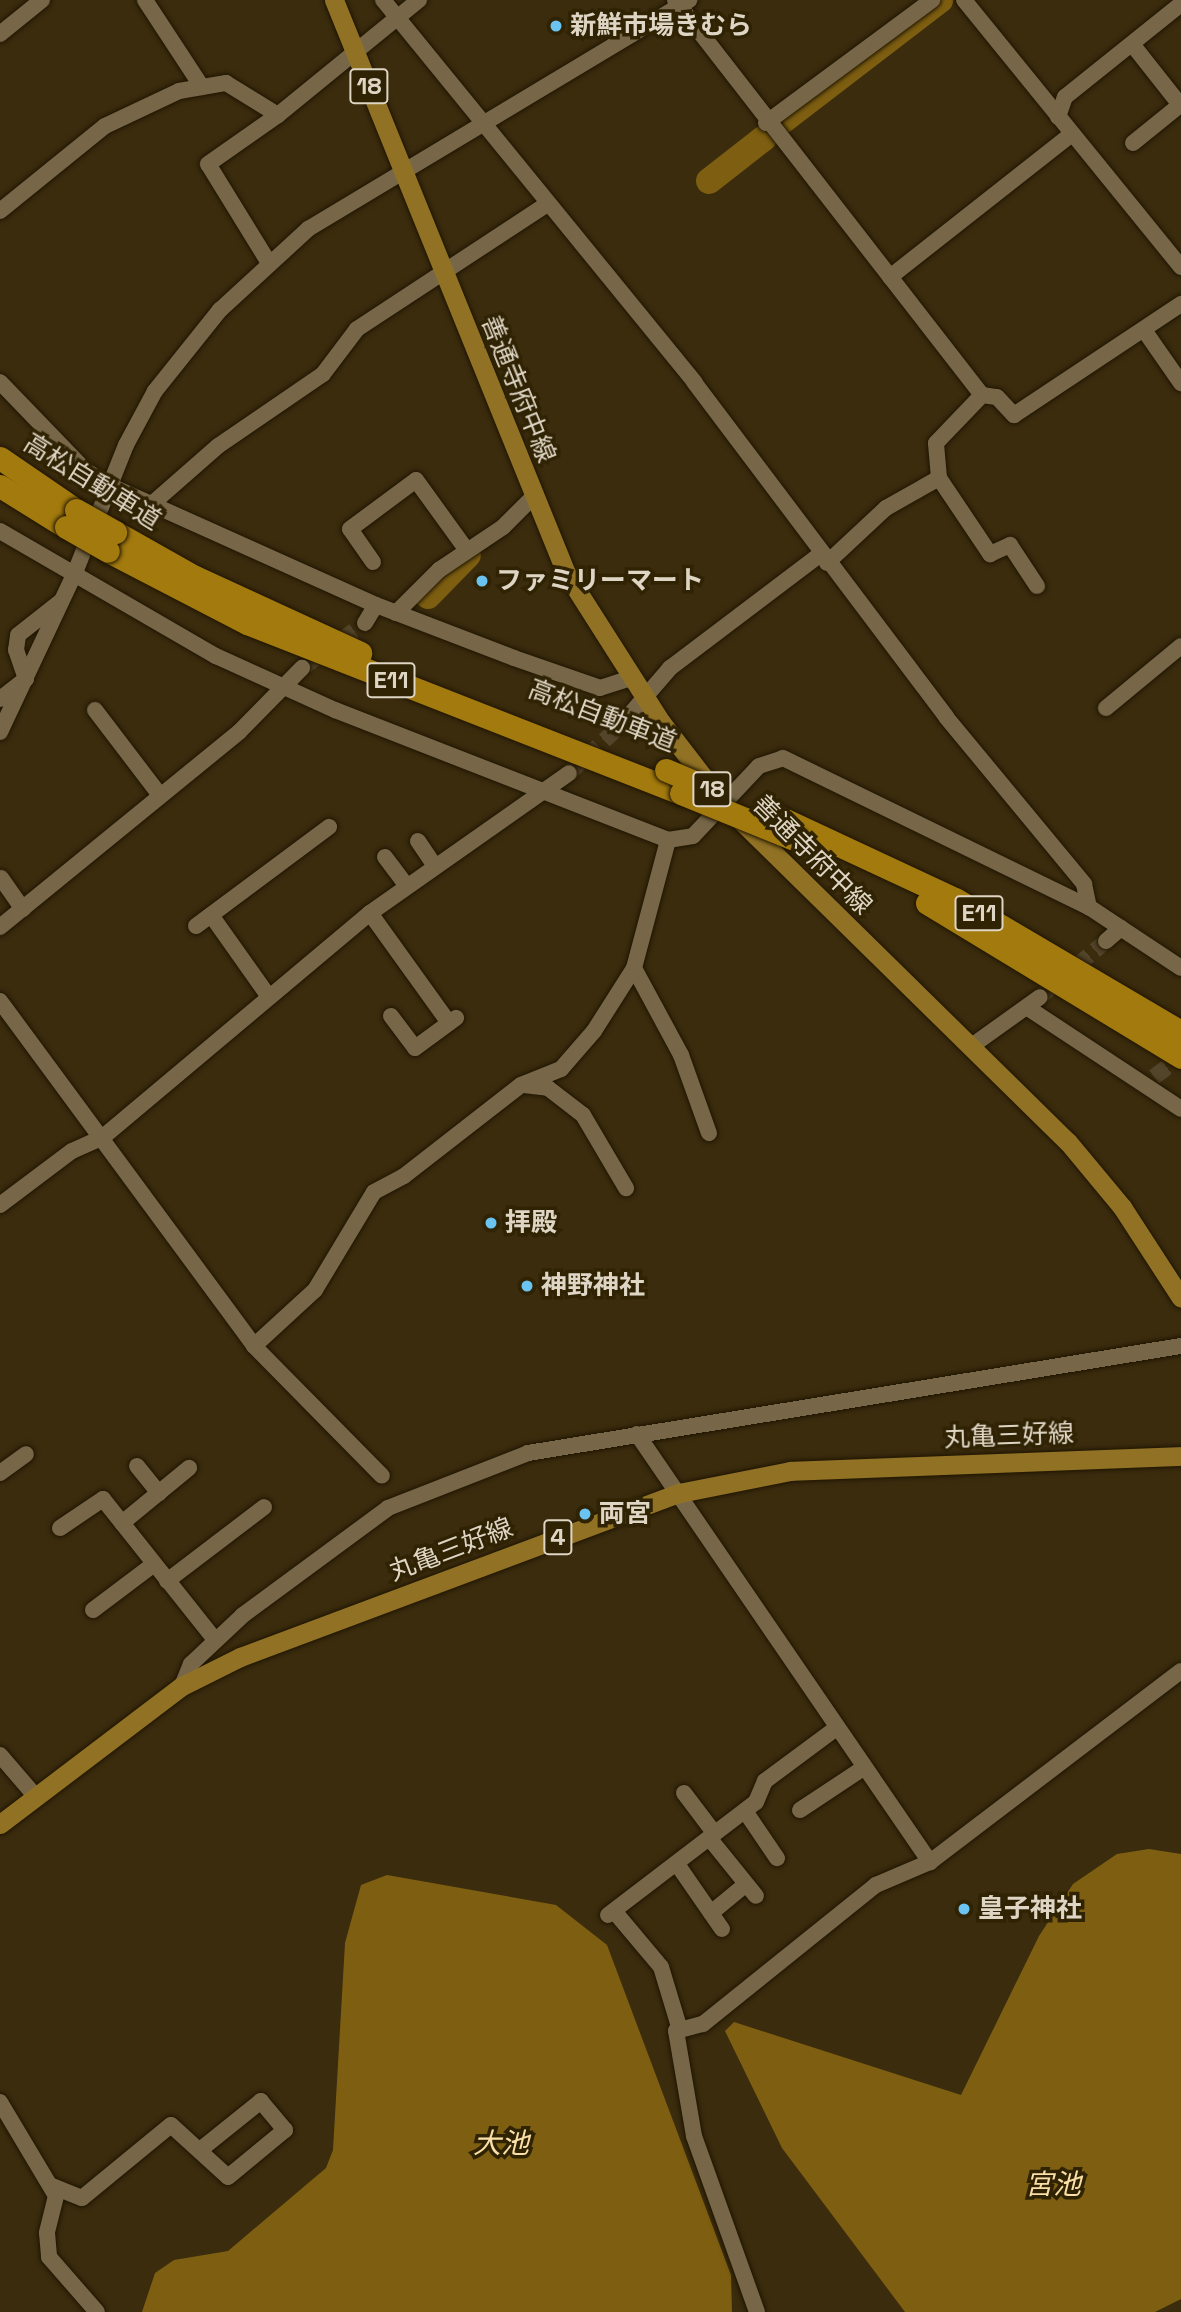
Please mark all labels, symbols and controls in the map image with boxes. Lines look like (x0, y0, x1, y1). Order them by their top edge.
place label: 新鮮市場きむら (570, 10, 752, 42)
marker: 新鮮市場きむら (548, 18, 564, 34)
road number: 18 (348, 66, 390, 106)
street label: 善通寺府中線 (474, 311, 562, 467)
street label: 高松自動車道 (18, 427, 166, 537)
place label: ファミリーマート (496, 565, 704, 597)
marker: ファミリーマート (474, 573, 490, 589)
road number: E11 (366, 660, 416, 700)
street label: 高松自動車道 (524, 673, 680, 759)
road number: 18 (691, 768, 733, 810)
street label: 善通寺府中線 (746, 789, 878, 921)
road number: E11 (954, 892, 1004, 933)
place label: 拝殿 (505, 1207, 557, 1239)
marker: 拝殿 (483, 1215, 499, 1231)
place label: 神野神社 (541, 1270, 645, 1302)
marker: 神野神社 (519, 1278, 535, 1294)
street label: 丸亀三好線 (943, 1418, 1075, 1454)
place label: 両宮 (599, 1498, 651, 1530)
marker: 両宮 (577, 1506, 593, 1522)
street label: 丸亀三好線 (385, 1512, 517, 1588)
road number: 4 (542, 1517, 574, 1558)
place label: 皇子神社 (978, 1893, 1082, 1925)
marker: 皇子神社 (956, 1901, 972, 1917)
water label: 大池 (473, 2126, 529, 2160)
water label: 宮池 (1025, 2167, 1081, 2201)

